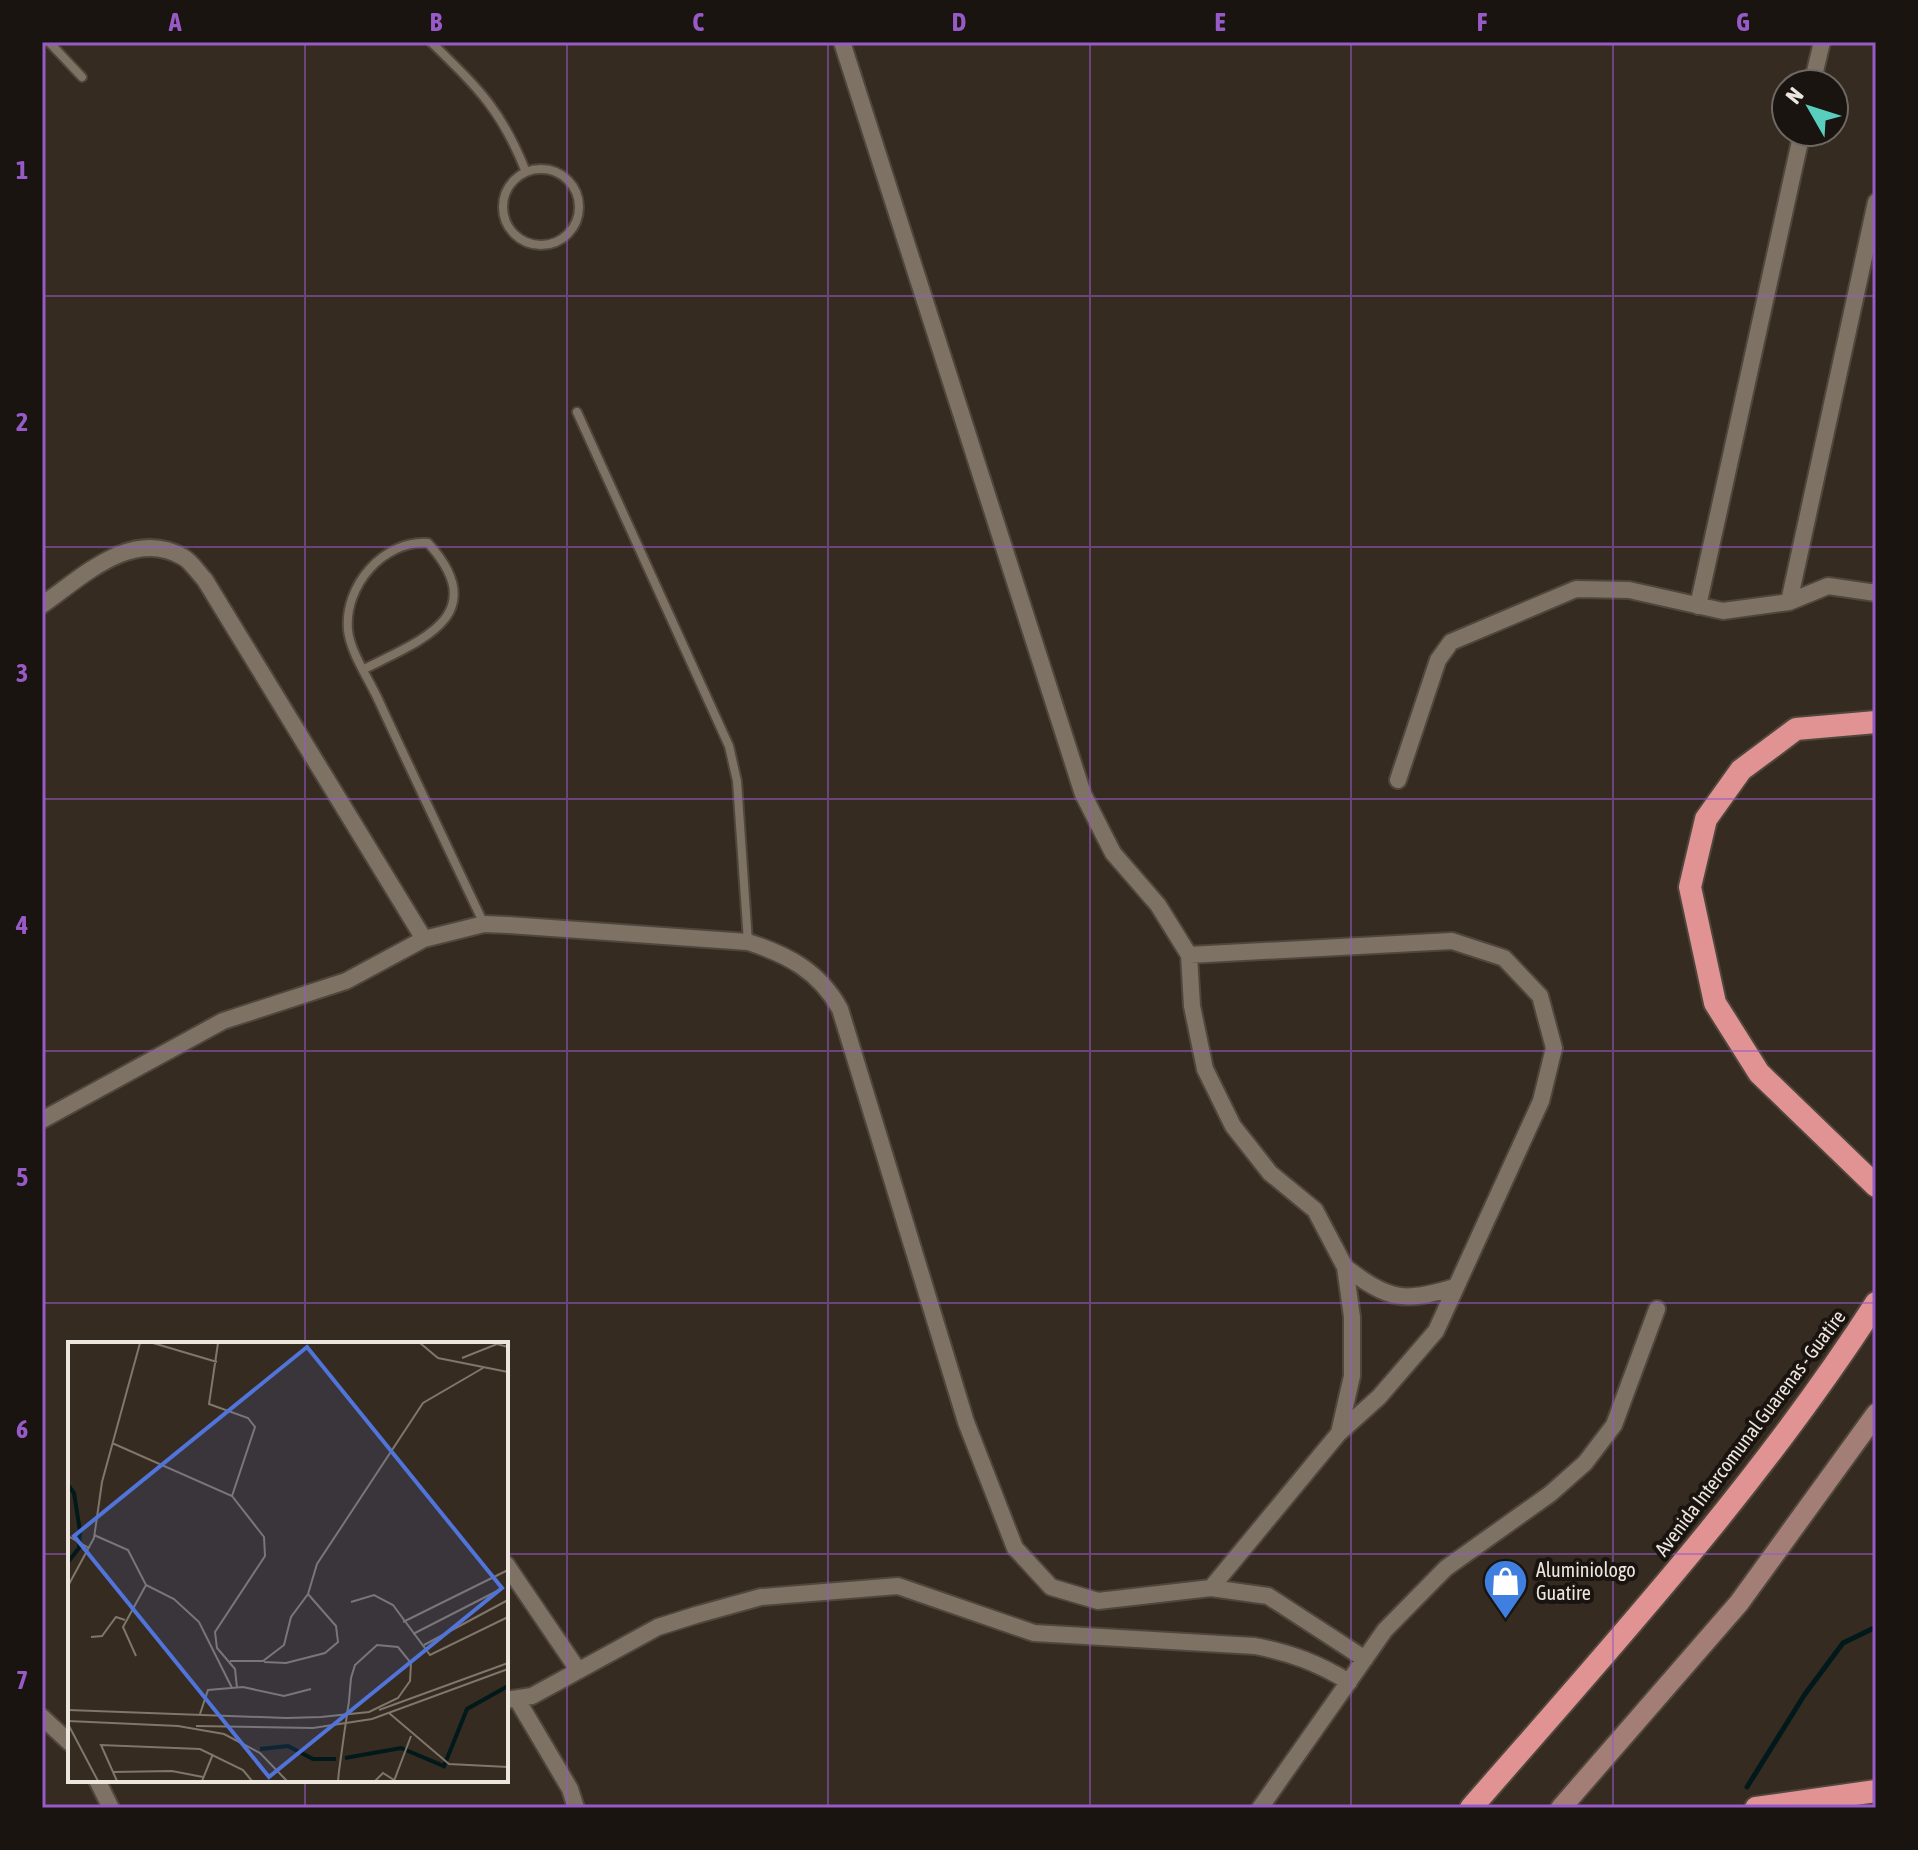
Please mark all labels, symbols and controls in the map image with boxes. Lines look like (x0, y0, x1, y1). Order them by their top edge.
text: A (168, 7, 182, 37)
text: B (430, 7, 443, 37)
text: C (692, 7, 704, 37)
text: D (952, 7, 966, 37)
text: E (1214, 7, 1226, 37)
text: F (1477, 7, 1488, 37)
text: G (1736, 7, 1750, 37)
north arrow (1770, 68, 1850, 148)
text: N (1780, 82, 1809, 109)
text: 1 (16, 155, 28, 185)
text: 2 (16, 407, 28, 437)
text: 3 (16, 658, 28, 688)
text: 4 (15, 910, 28, 940)
text: 5 (16, 1162, 28, 1192)
street label: Avenida Intercomunal Guarenas - Guatire (1650, 1305, 1850, 1560)
inset map (68, 1342, 508, 1782)
text: 6 (16, 1414, 28, 1444)
shop icon: Aluminiologo Guatire (1481, 1558, 1529, 1621)
place label: Aluminiologo Guatire (1536, 1558, 1636, 1604)
text: 7 (16, 1665, 28, 1695)

